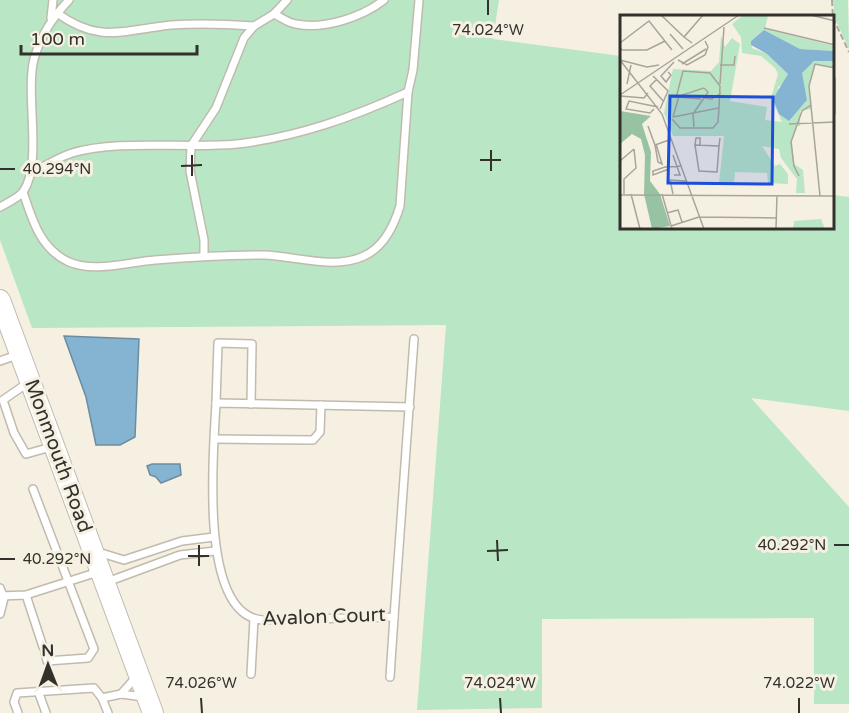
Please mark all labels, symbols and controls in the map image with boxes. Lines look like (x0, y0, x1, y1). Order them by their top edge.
inset map (620, 15, 834, 230)
scale bar (21, 18, 196, 56)
text: 74.024°W (452, 21, 524, 39)
text: 100 m (30, 28, 85, 50)
text: 40.294°N (23, 160, 91, 178)
street label: Monmouth Road (19, 376, 97, 536)
text: 40.292°N (758, 536, 826, 554)
text: 40.292°N (23, 550, 91, 568)
street label: Avalon Court (262, 603, 387, 631)
north arrow (18, 635, 78, 695)
text: N (41, 641, 54, 661)
text: 74.026°W (165, 674, 237, 692)
text: 74.024°W (464, 674, 536, 692)
text: 74.022°W (763, 674, 835, 692)

